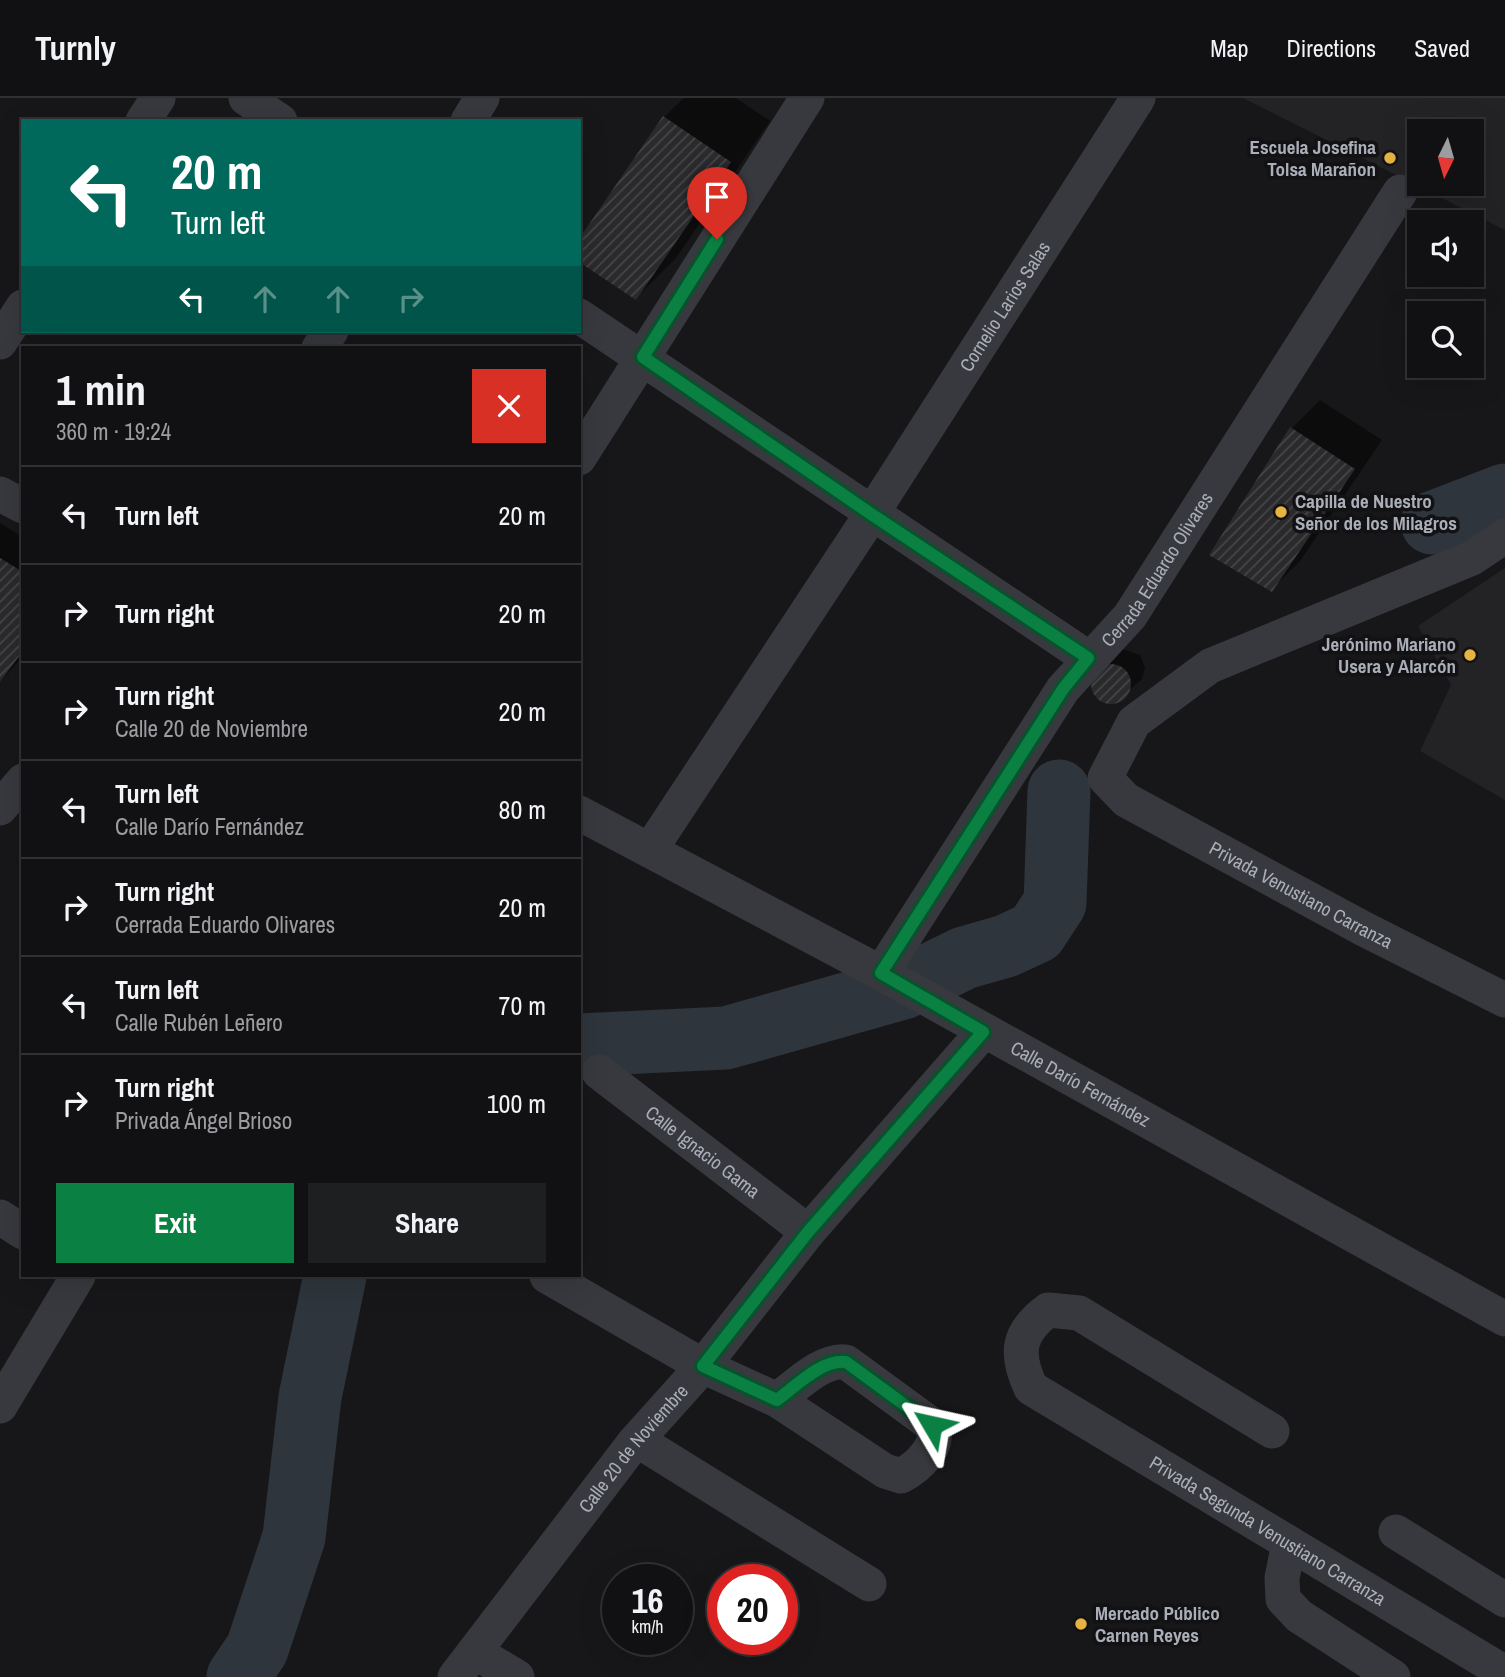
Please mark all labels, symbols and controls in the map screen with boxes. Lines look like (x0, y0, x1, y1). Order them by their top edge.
text: Turnly (35, 26, 116, 70)
text: Map (1210, 32, 1248, 64)
text: Directions (1286, 32, 1376, 64)
text: Saved (1414, 32, 1470, 64)
north arrow (1407, 119, 1484, 196)
map controls (1407, 119, 1484, 378)
place label: Escuela Josefina Tolsa Marañon (1250, 134, 1376, 182)
text: 20 m (171, 138, 263, 204)
icon: left (56, 147, 147, 238)
marker: Escuela Josefina Tolsa Marañon (1382, 150, 1398, 166)
pin (687, 167, 747, 239)
icon: arrive (698, 178, 736, 216)
text: Turn left (171, 201, 265, 244)
button: sound (1407, 210, 1484, 287)
street label: Cornelio Larios Salas (953, 236, 1056, 377)
icon: left (173, 280, 211, 318)
icon: ahead (246, 280, 284, 318)
icon: ahead (319, 280, 357, 318)
icon: right (392, 280, 430, 318)
button: search (1407, 301, 1484, 378)
text: 1 min (56, 362, 146, 418)
button: close (472, 369, 546, 443)
text: 360 m · 19:24 (56, 416, 171, 447)
street label: Cerrada Eduardo Olivares (1095, 487, 1219, 652)
place label: Capilla de Nuestro Señor de los Milagros (1295, 488, 1457, 536)
icon: left (56, 496, 94, 534)
text: Turn left (115, 498, 199, 533)
text: 20 m (499, 498, 546, 533)
marker: Capilla de Nuestro Señor de los Milagros (1273, 504, 1289, 520)
icon: right (56, 594, 94, 632)
text: Turn right (115, 596, 214, 631)
text: 20 m (499, 596, 546, 631)
place label: Jerónimo Mariano Usera y Alarcón (1322, 631, 1456, 679)
marker: Jerónimo Mariano Usera y Alarcón (1462, 647, 1478, 663)
text: Turn right (115, 678, 214, 713)
icon: right (56, 692, 94, 730)
text: 20 m (499, 694, 546, 729)
text: Calle 20 de Noviembre (115, 713, 308, 744)
text: Turn left (115, 776, 199, 811)
icon: left (56, 790, 94, 828)
text: 80 m (499, 792, 546, 827)
text: Calle Darío Fernández (115, 811, 304, 842)
street label: Privada Venustiano Carranza (1205, 835, 1398, 955)
text: Turn right (115, 874, 214, 909)
icon: right (56, 888, 94, 926)
text: 20 m (499, 890, 546, 925)
text: Cerrada Eduardo Olivares (115, 909, 335, 940)
text: Turn left (115, 972, 199, 1007)
icon: left (56, 986, 94, 1024)
text: 70 m (499, 988, 546, 1023)
text: Calle Rubén Leñero (115, 1007, 283, 1038)
street label: Calle Darío Fernández (1006, 1034, 1155, 1133)
text: Turn right (115, 1070, 214, 1105)
icon: right (56, 1084, 94, 1122)
text: 100 m (487, 1086, 546, 1121)
street label: Calle Ignacio Gama (640, 1099, 766, 1204)
text: Privada Ángel Brioso (115, 1105, 292, 1136)
button: Exit (56, 1183, 294, 1263)
button: Share (308, 1183, 546, 1263)
street label: Calle 20 de Noviembre (572, 1378, 694, 1518)
position arrow (895, 1388, 969, 1462)
street label: Privada Segunda Venustiano Carranza (1145, 1449, 1391, 1612)
speed limit sign: 20 (707, 1564, 798, 1655)
text: 16 (632, 1577, 663, 1624)
place label: Mercado Público Carnen Reyes (1095, 1600, 1220, 1648)
text: km/h (632, 1614, 664, 1639)
marker: Mercado Público Carnen Reyes (1073, 1616, 1089, 1632)

